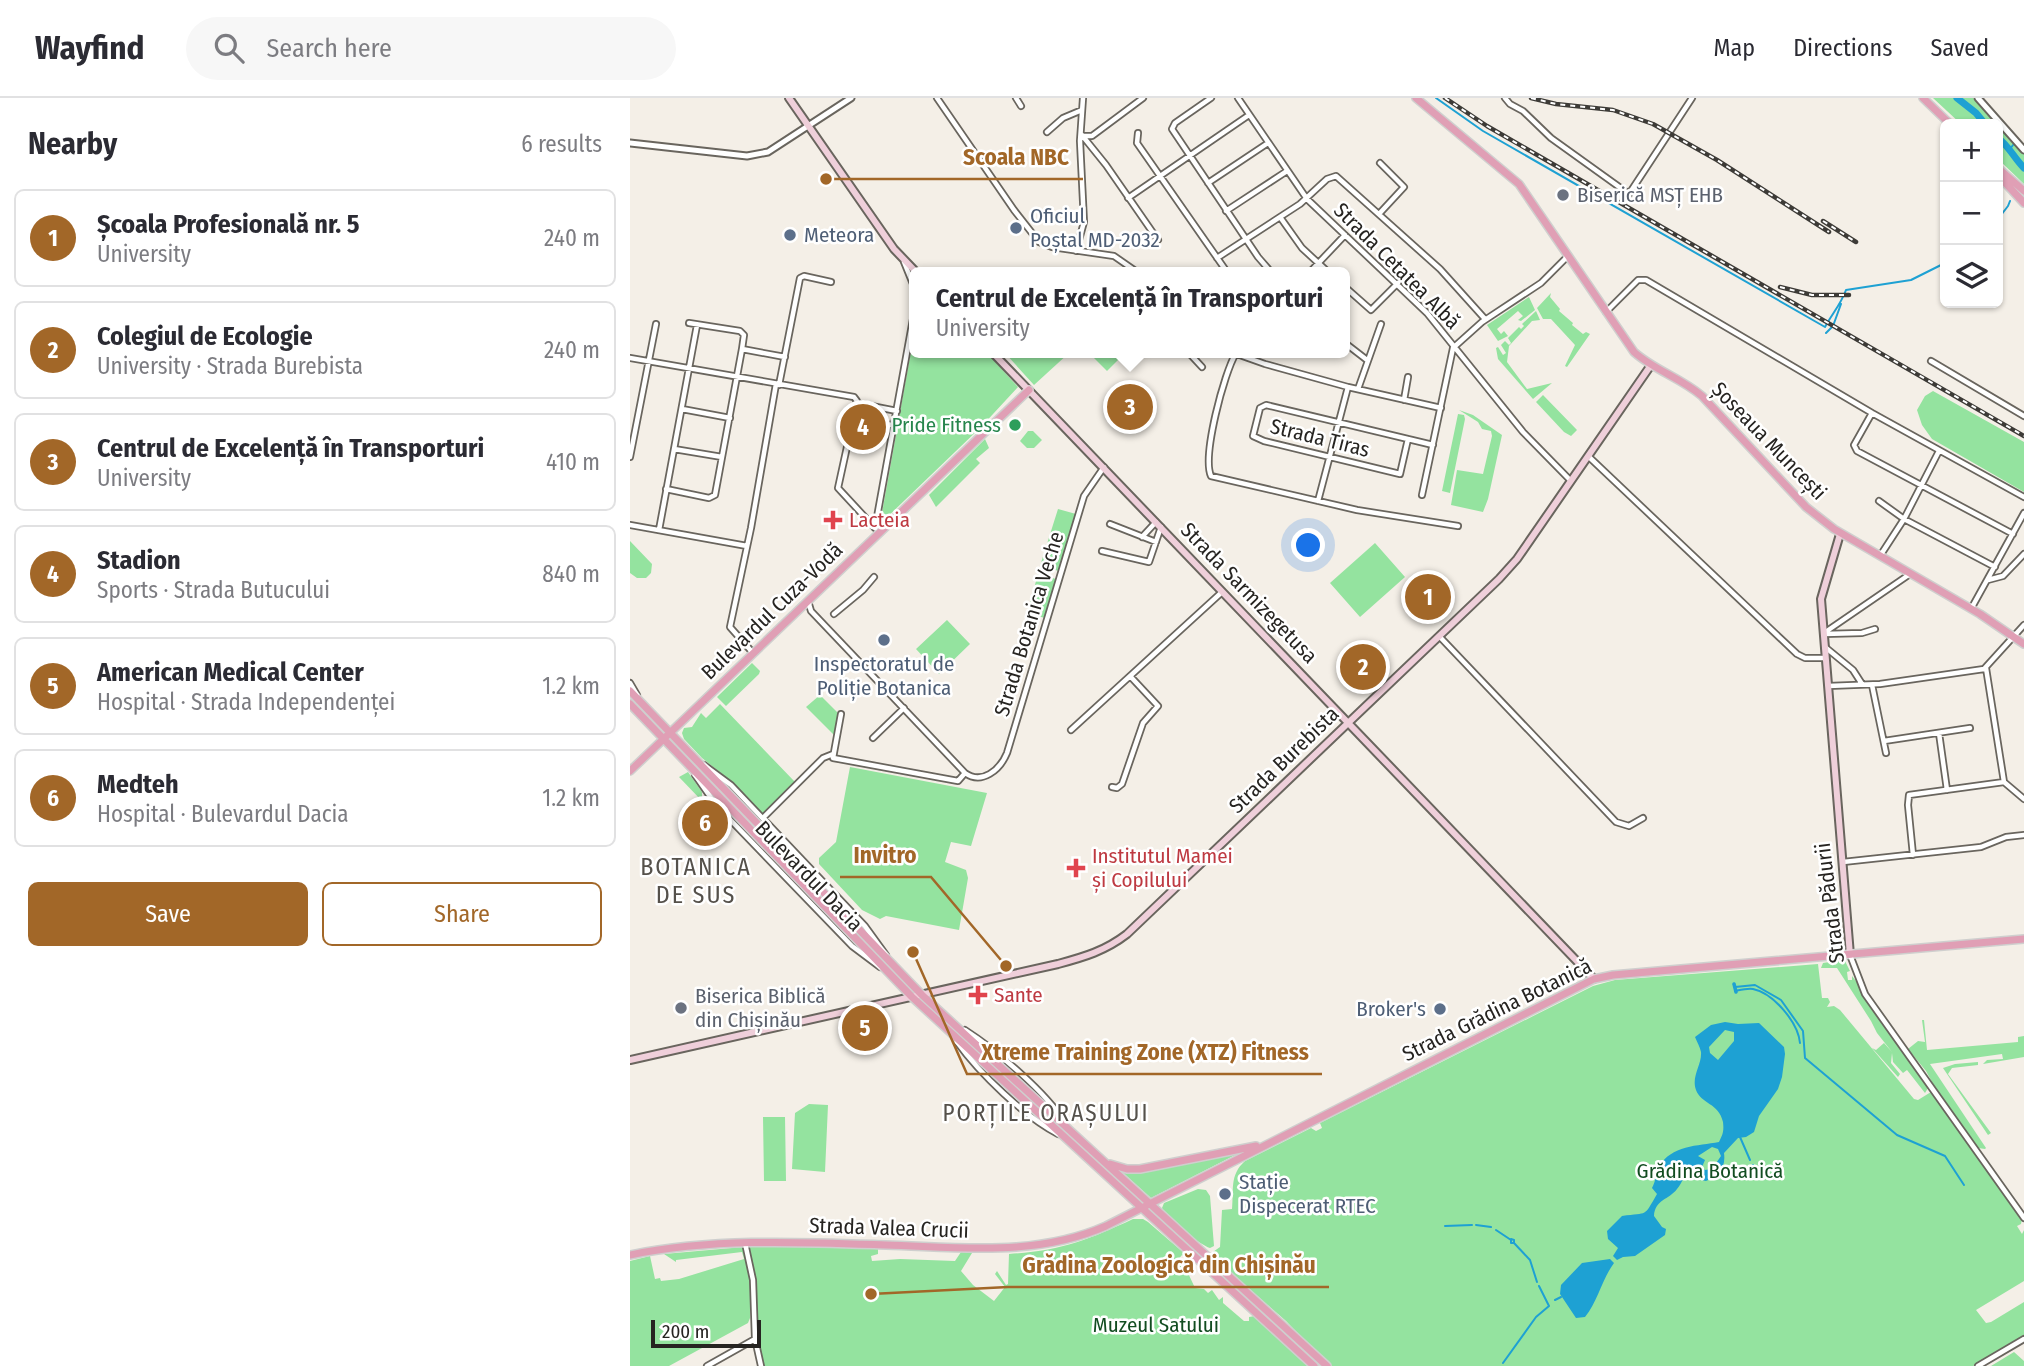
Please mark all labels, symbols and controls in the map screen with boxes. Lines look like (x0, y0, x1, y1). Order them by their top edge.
search box (186, 17, 676, 80)
text: Wayfind (35, 28, 144, 68)
icon: search (210, 29, 248, 67)
text: Search here (266, 33, 392, 64)
text: Map (1714, 34, 1755, 62)
text: Directions (1793, 34, 1892, 62)
text: Saved (1930, 34, 1989, 62)
map controls (1940, 119, 2003, 308)
button: + (1940, 119, 2003, 182)
text: Nearby (28, 126, 117, 162)
text: 6 results (521, 130, 602, 158)
callout: Scoala NBC (949, 135, 1083, 179)
text: Scoala NBC (963, 143, 1069, 171)
place label: Biserică MSȚ EHB (1577, 182, 1723, 208)
button: − (1940, 182, 2003, 245)
marker: Biserică MSȚ EHB (1555, 187, 1571, 203)
street label: Strada Cetatea Albă (1328, 197, 1466, 335)
place label: Oficiul Poștal MD-2032 (1030, 203, 1160, 253)
text: Școala Profesională nr. 5 (97, 209, 360, 240)
marker: Oficiul Poștal MD-2032 (1008, 220, 1024, 236)
place label: Meteora (804, 222, 874, 248)
text: 1 (48, 224, 58, 252)
text: 240 m (544, 224, 600, 252)
marker: Meteora (782, 227, 798, 243)
text: University (97, 240, 191, 268)
button: layers (1940, 245, 2003, 308)
popup (909, 267, 1350, 358)
text: Centrul de Excelență în Transporturi (936, 283, 1323, 314)
text: University (936, 314, 1030, 342)
text: Colegiul de Ecologie (97, 321, 313, 352)
text: 2 (48, 336, 58, 364)
text: 240 m (544, 336, 600, 364)
text: University · Strada Burebista (97, 352, 363, 380)
street label: Șoseaua Muncești (1706, 377, 1832, 505)
pin: 3 (1107, 381, 1153, 433)
pin: 4 (840, 401, 886, 453)
place label: Pride Fitness (891, 412, 1001, 438)
street label: Strada Tiras (1268, 413, 1372, 463)
marker: Pride Fitness (1007, 417, 1023, 433)
text: Centrul de Excelență în Transporturi (97, 433, 484, 464)
text: 3 (48, 448, 58, 476)
text: 410 m (546, 448, 600, 476)
text: University (97, 464, 191, 492)
place label: Lacteia (849, 507, 910, 533)
marker: Lacteia (823, 510, 843, 530)
street label: Strada Sarmizegetusa (1175, 517, 1323, 669)
your location (1291, 528, 1325, 562)
street label: Strada Botanica Veche (989, 529, 1069, 719)
street label: Bulevardul Cuza-Vodă (696, 537, 848, 685)
text: Stadion (97, 545, 181, 576)
text: 4 (47, 560, 59, 588)
text: 840 m (542, 560, 600, 588)
pin: 1 (1405, 571, 1451, 623)
text: Sports · Strada Butucului (97, 576, 330, 604)
marker: Inspectoratul de Poliție Botanica (876, 632, 892, 648)
pin: 2 (1340, 641, 1386, 693)
place label: Inspectoratul de Poliție Botanica (814, 651, 954, 701)
text: American Medical Center (97, 657, 364, 688)
text: 5 (47, 672, 59, 700)
text: 1.2 km (542, 672, 600, 700)
text: Hospital · Strada Independenței (97, 688, 395, 716)
street label: Strada Burebista (1224, 701, 1344, 819)
text: Medteh (97, 769, 179, 800)
text: 6 (47, 784, 59, 812)
text: 1.2 km (542, 784, 600, 812)
pin: 6 (682, 797, 728, 849)
text: Hospital · Bulevardul Dacia (97, 800, 349, 828)
street label: Bulevardul Dacia (750, 815, 868, 937)
callout: Invitro (840, 833, 931, 877)
text: Invitro (853, 841, 917, 869)
street label: Strada Pădurii (1810, 841, 1850, 965)
place label: Institutul Mamei și Copilului (1092, 843, 1233, 893)
district label: BOTANICA DE SUS (640, 853, 752, 909)
marker: Institutul Mamei și Copilului (1066, 858, 1086, 878)
button: Save (28, 882, 308, 946)
button: Share (322, 882, 602, 946)
street label: Strada Grădina Botanică (1398, 953, 1596, 1067)
place label: Sante (994, 982, 1043, 1008)
place label: Biserica Biblică din Chișinău (695, 983, 826, 1033)
marker: Sante (968, 985, 988, 1005)
place label: Broker's (1356, 996, 1426, 1022)
marker: Biserica Biblică din Chișinău (673, 1000, 689, 1016)
marker: Broker's (1432, 1001, 1448, 1017)
pin: 5 (842, 1002, 888, 1054)
callout: Xtreme Training Zone (XTZ) Fitness (967, 1030, 1322, 1074)
text: Xtreme Training Zone (XTZ) Fitness (980, 1038, 1309, 1066)
district label: PORȚILE ORAȘULUI (943, 1099, 1149, 1129)
park label: Grădina Botanică (1637, 1158, 1783, 1184)
place label: Stație Dispecerat RTEC (1239, 1169, 1376, 1219)
marker: Stație Dispecerat RTEC (1217, 1186, 1233, 1202)
street label: Strada Valea Crucii (809, 1212, 969, 1244)
callout: Grădina Zoologică din Chișinău (1008, 1243, 1329, 1287)
text: Grădina Zoologică din Chișinău (1022, 1251, 1316, 1281)
park label: Muzeul Satului (1093, 1312, 1219, 1338)
scale bar (651, 1317, 761, 1349)
text: 200 m (662, 1320, 709, 1343)

